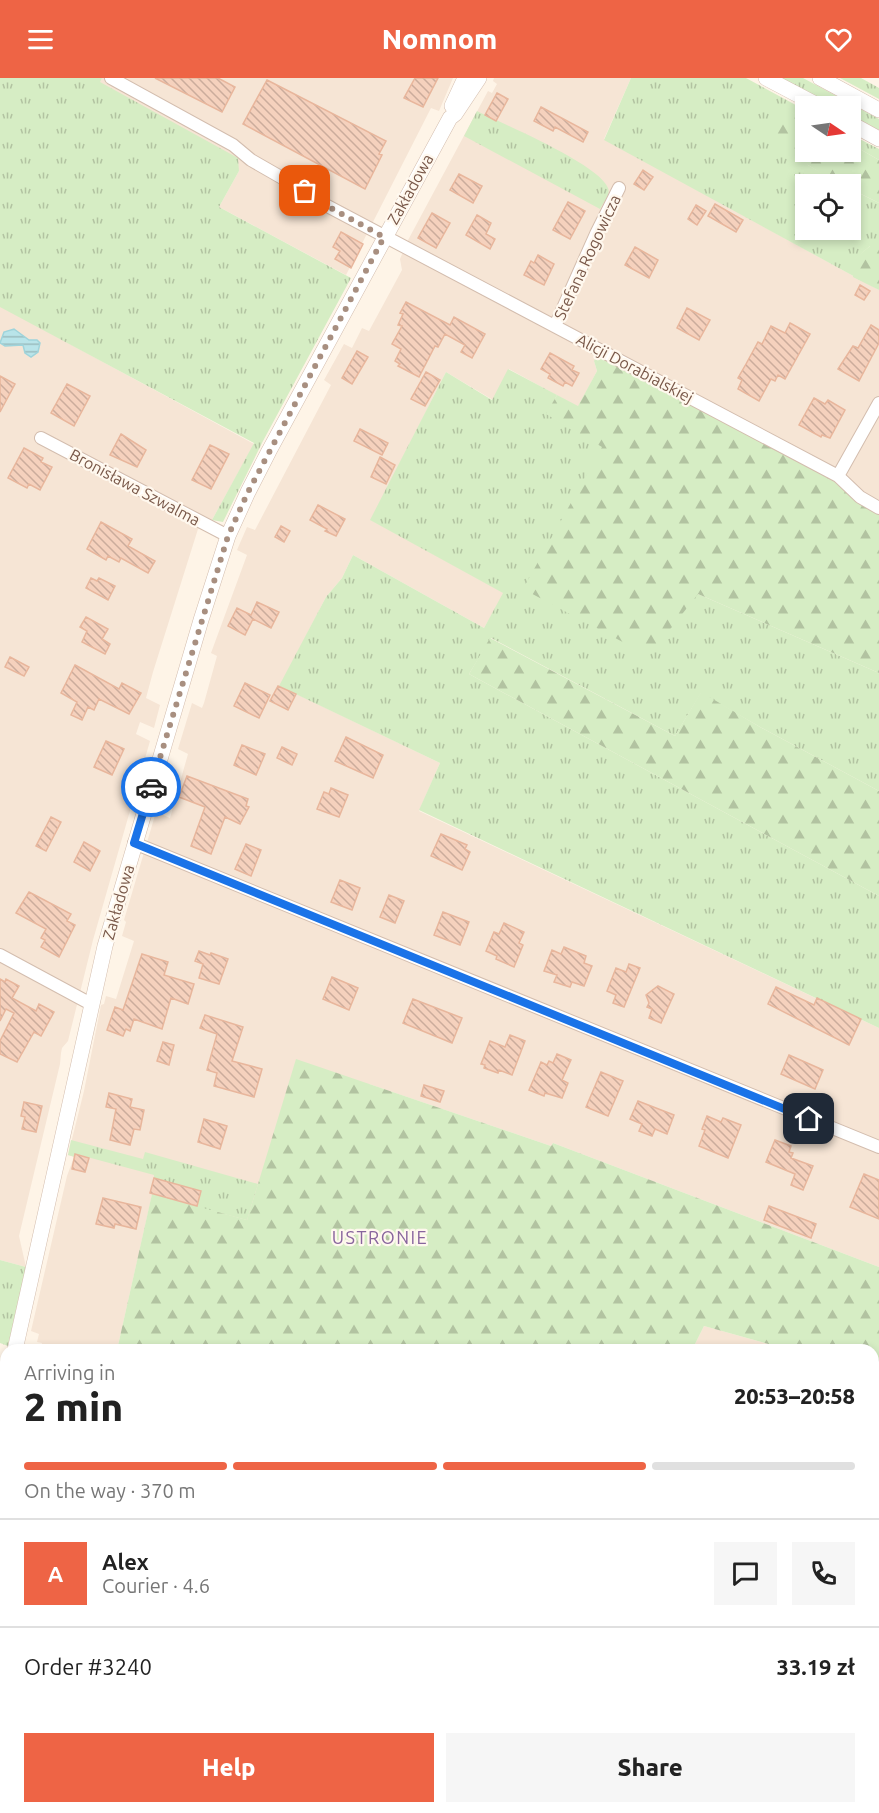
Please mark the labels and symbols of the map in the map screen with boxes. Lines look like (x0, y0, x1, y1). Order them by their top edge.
north arrow (795, 96, 861, 162)
street label: Zakładowa (383, 151, 437, 227)
pin (279, 165, 330, 216)
street label: Stefana Rogowicza (550, 192, 624, 322)
street label: Alicji Dorabialskiej (574, 330, 696, 406)
street label: Bronisława Szwalma (67, 445, 203, 529)
courier (121, 757, 181, 817)
street label: Zakładowa (99, 862, 137, 942)
pin (783, 1093, 834, 1144)
district label: USTRONIE (332, 1227, 428, 1247)

